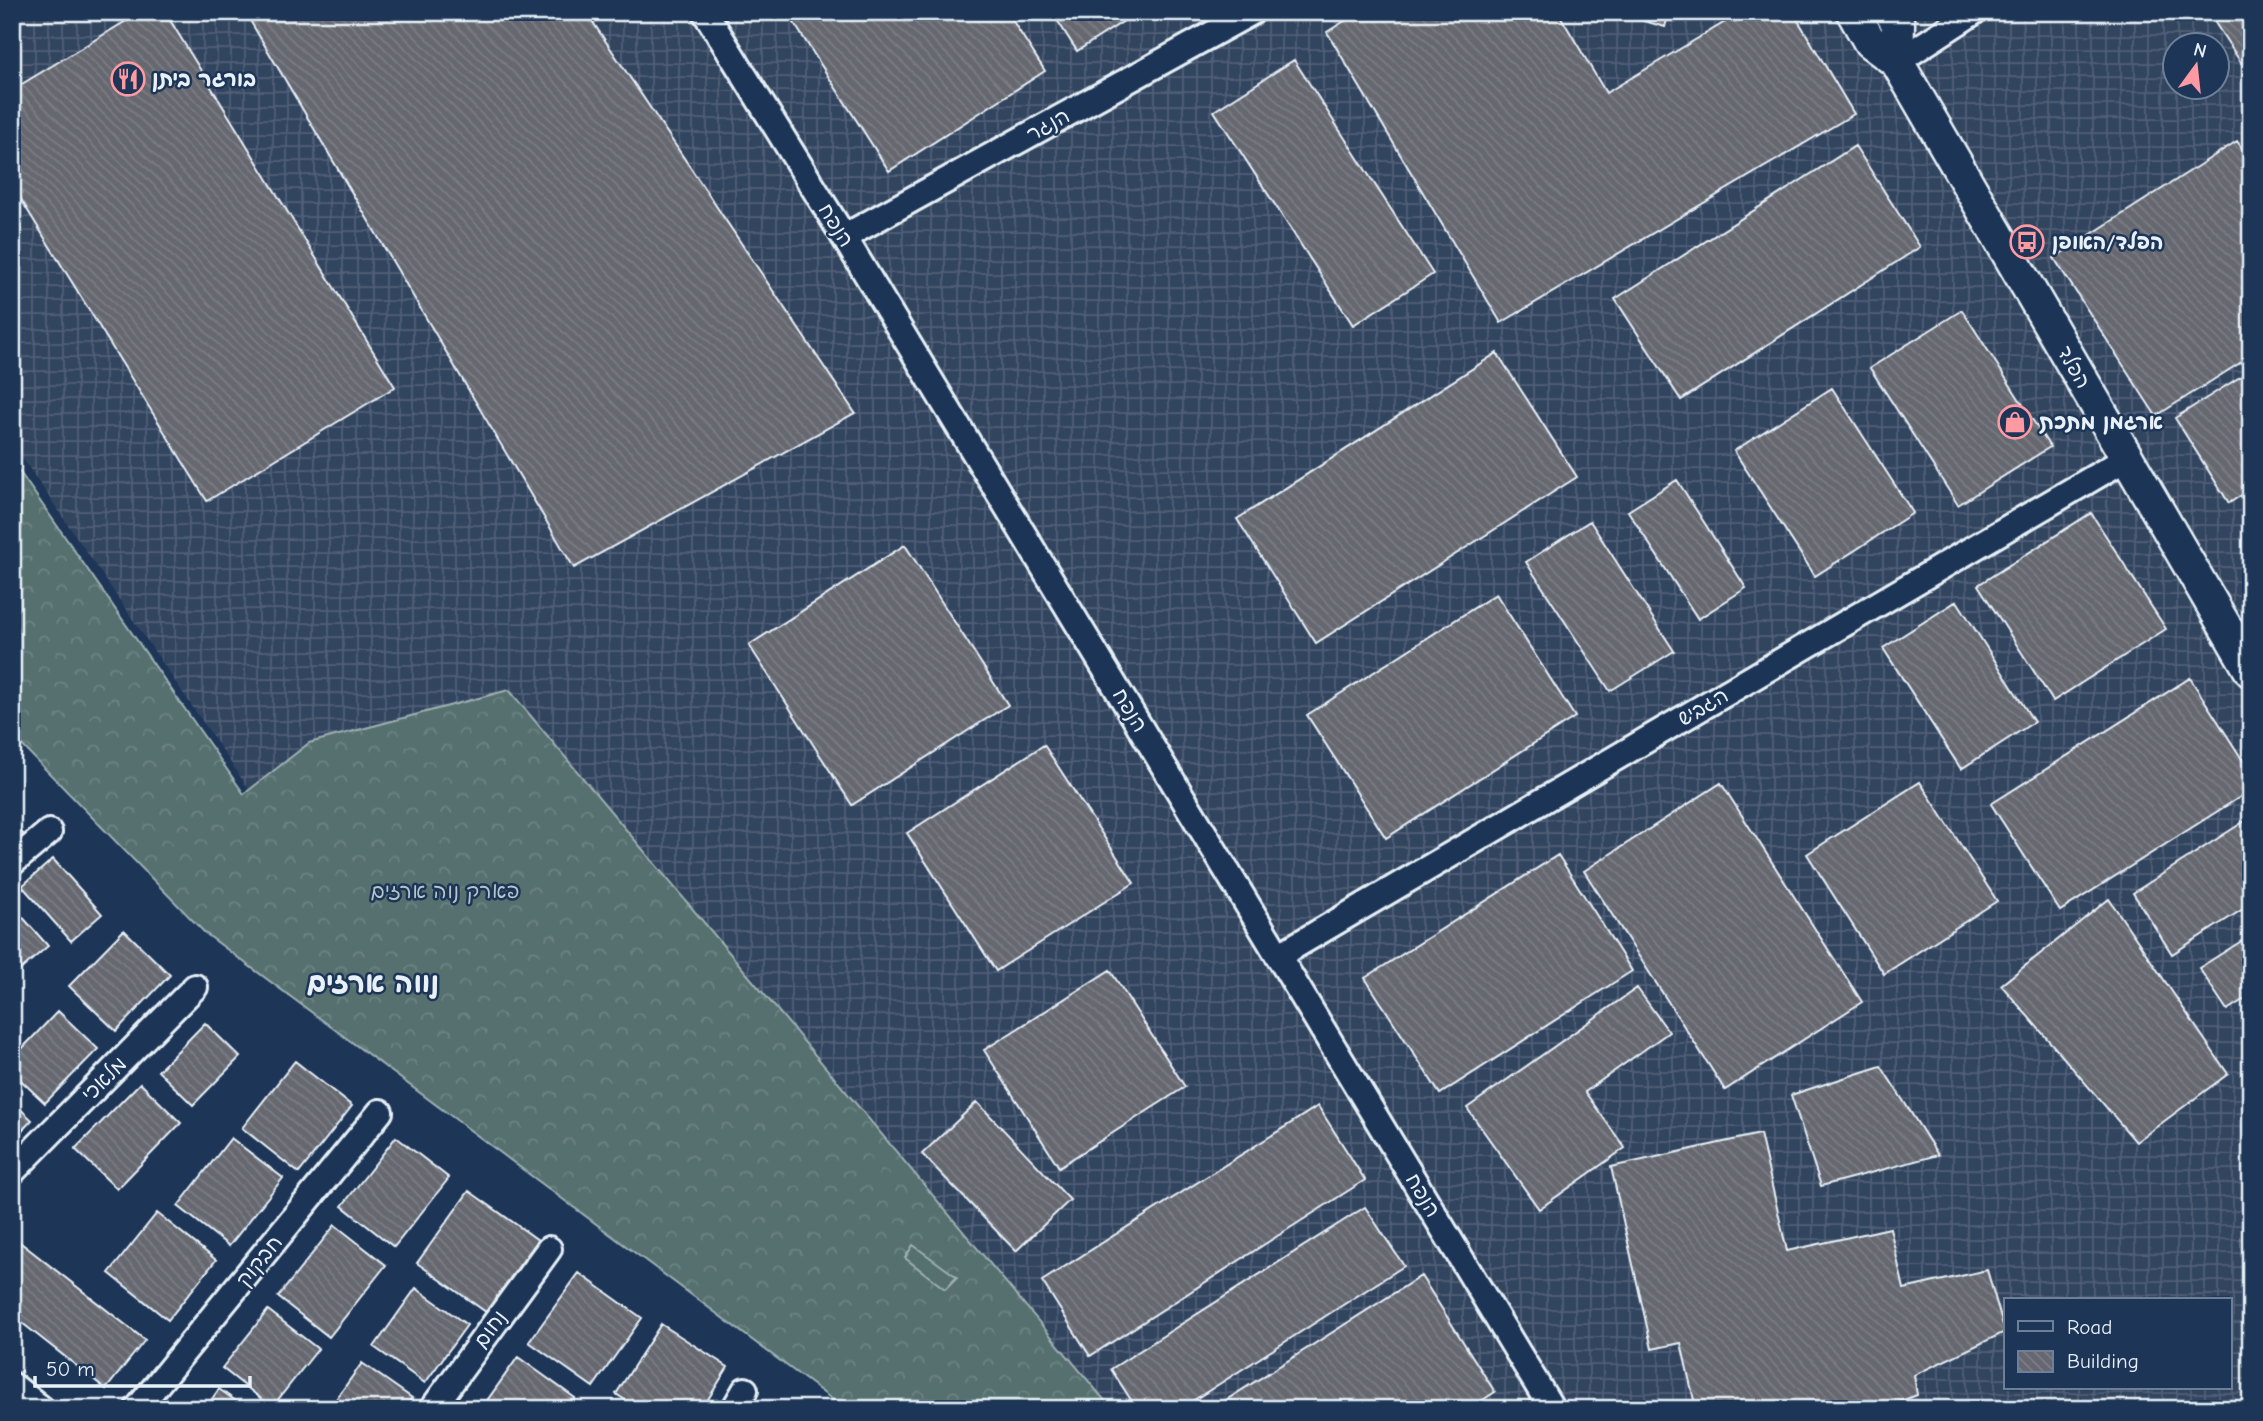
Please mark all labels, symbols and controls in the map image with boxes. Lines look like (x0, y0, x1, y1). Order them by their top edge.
north arrow (2162, 32, 2232, 102)
text: N (2191, 38, 2209, 63)
restaurant icon: בורגר ביתן (109, 60, 147, 98)
place label: בורגר ביתן (152, 67, 256, 92)
street label: הנגר (1022, 104, 1074, 146)
street label: הנפח (813, 199, 859, 251)
bus stop icon: הפלד/האופן (2008, 223, 2046, 261)
place label: הפלד/האופן (2052, 230, 2164, 255)
street label: הפלד (2052, 341, 2096, 393)
shop icon: ארגמן מתכת (1996, 403, 2034, 441)
place label: ארגמן מתכת (2039, 410, 2163, 435)
street label: הגביש (1674, 683, 1732, 731)
street label: הנפח (1108, 684, 1152, 736)
park label: פארק נוה ארזים (371, 879, 519, 904)
district label: נווה ארזים (307, 967, 439, 999)
street label: מלאכי (77, 1052, 131, 1106)
street label: הנפח (1401, 1169, 1445, 1221)
street label: חבקוק (231, 1230, 288, 1292)
legend (2004, 1298, 2232, 1390)
street label: נחום (468, 1306, 512, 1352)
text: Road (2067, 1315, 2112, 1339)
scale bar (35, 1344, 250, 1388)
text: Building (2067, 1349, 2139, 1373)
text: 50 m (46, 1357, 95, 1381)

